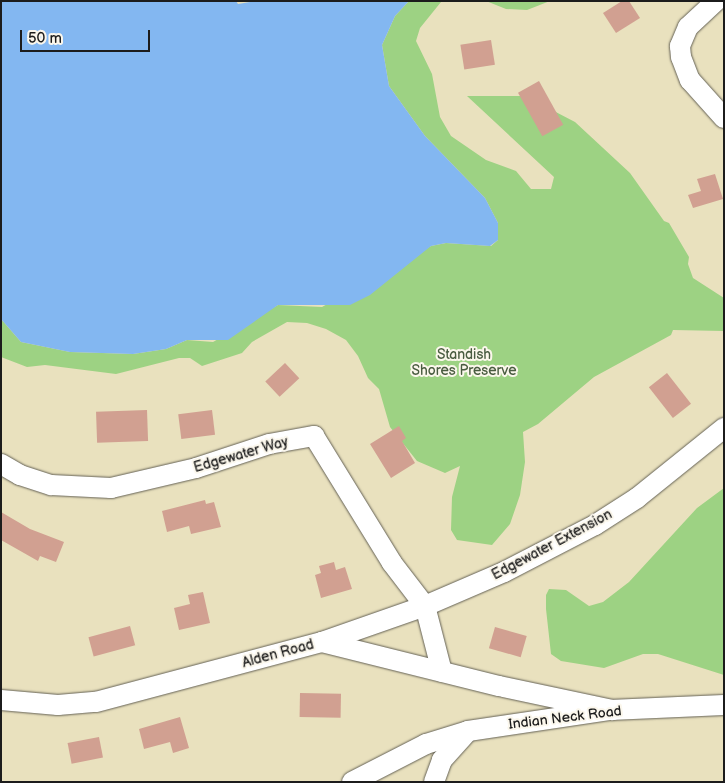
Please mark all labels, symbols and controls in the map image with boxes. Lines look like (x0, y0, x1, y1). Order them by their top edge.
scale bar (22, 20, 152, 52)
text: 50 m (28, 29, 62, 48)
park label: Standish Shores Preserve (412, 347, 516, 380)
street label: Edgewater Way (192, 433, 290, 477)
street label: Edgewater Extension (489, 506, 615, 584)
street label: Alden Road (240, 636, 316, 672)
street label: Indian Neck Road (507, 703, 623, 733)

